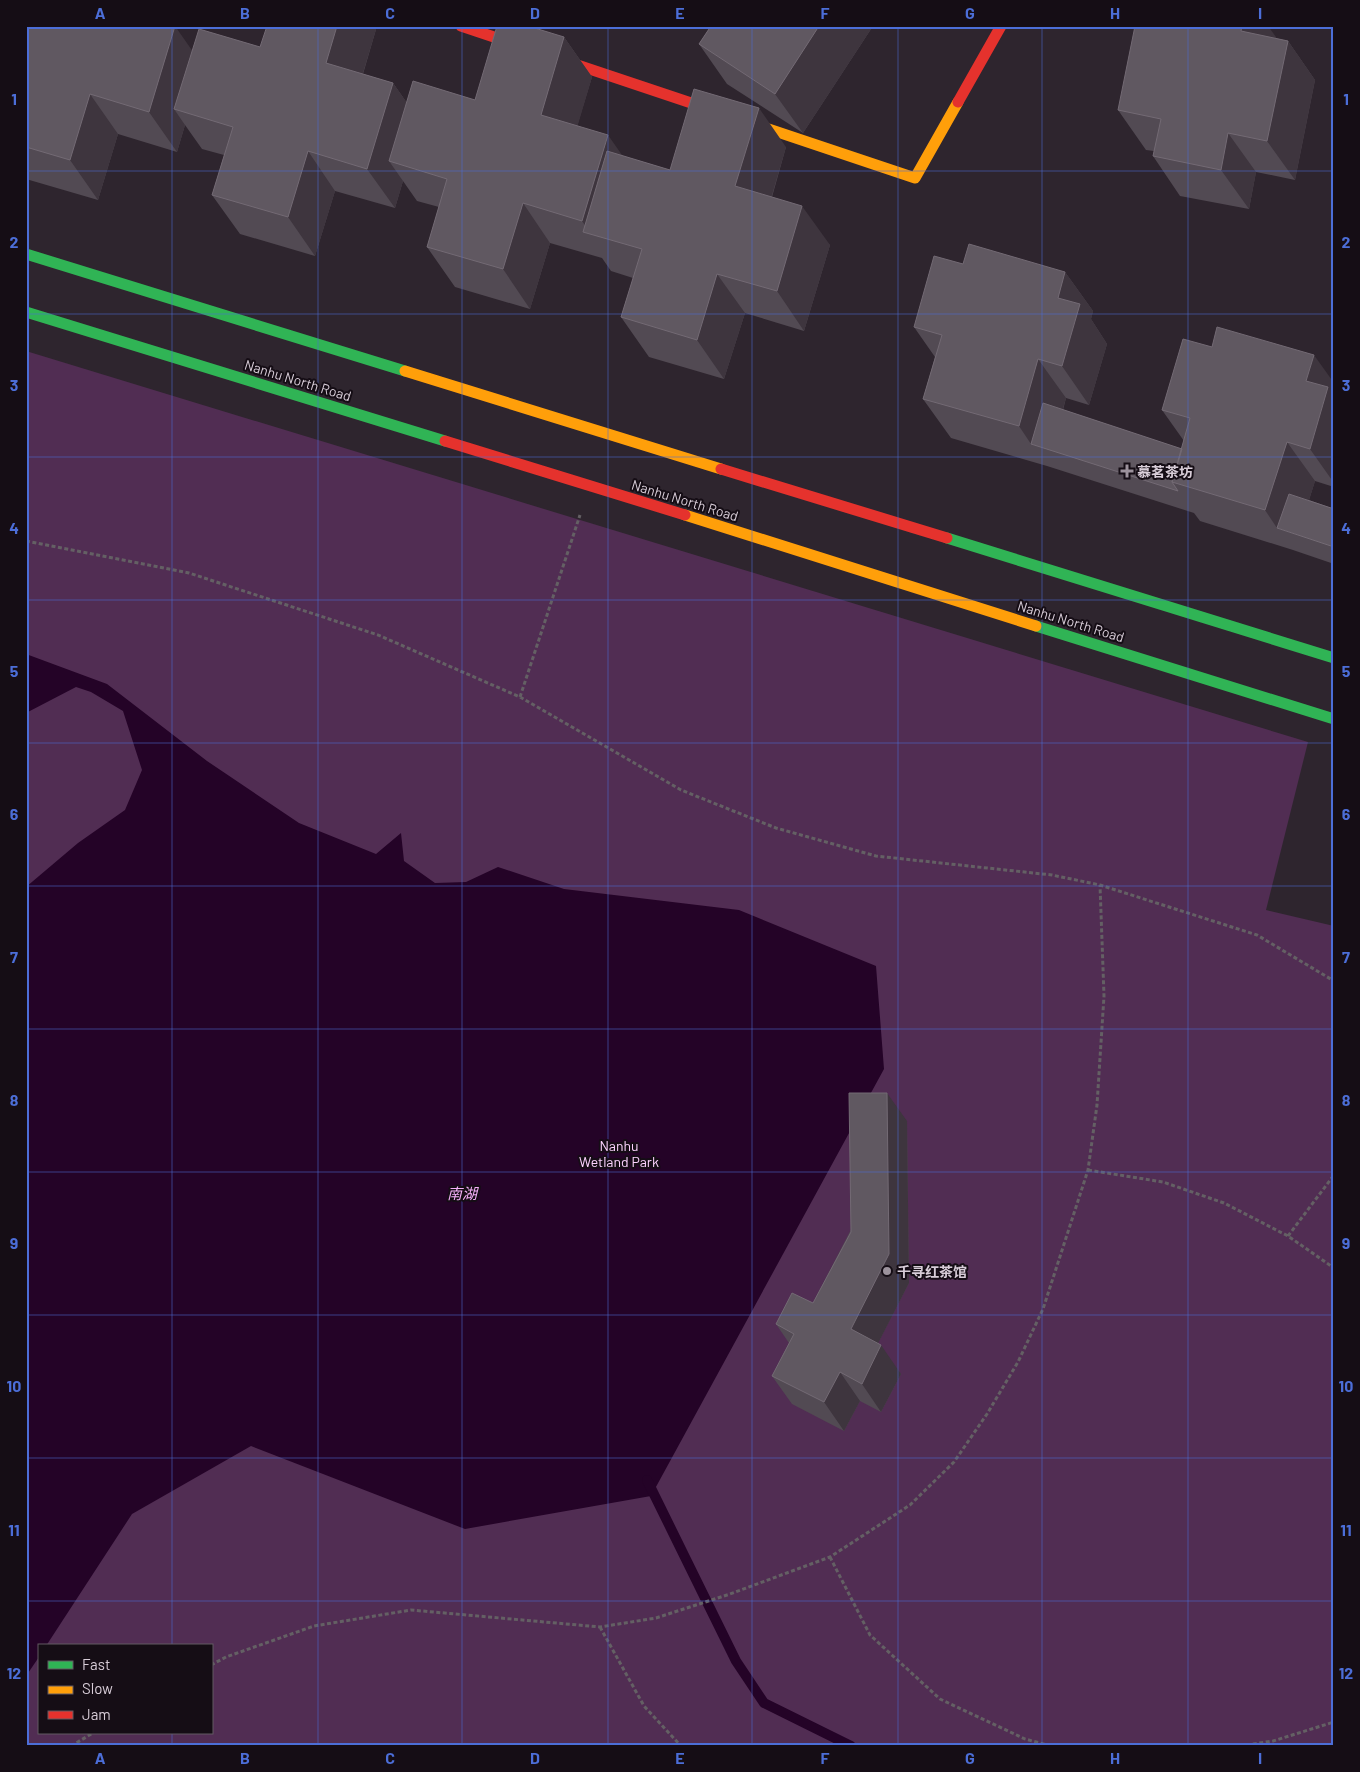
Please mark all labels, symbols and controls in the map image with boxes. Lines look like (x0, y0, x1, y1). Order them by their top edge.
text: A (95, 3, 106, 22)
text: B (240, 3, 250, 22)
text: C (385, 3, 395, 22)
text: D (530, 3, 540, 22)
text: E (675, 3, 685, 22)
text: F (821, 3, 830, 22)
text: G (965, 3, 975, 22)
text: H (1110, 3, 1120, 22)
text: I (1258, 3, 1262, 22)
text: 1 (11, 89, 17, 108)
text: 1 (1343, 89, 1349, 108)
text: 2 (10, 232, 19, 251)
text: 2 (1342, 232, 1351, 251)
street label: Nanhu North Road (243, 356, 353, 404)
text: 3 (10, 375, 18, 394)
text: 3 (1342, 375, 1350, 394)
place label: 慕茗茶坊 (1137, 463, 1193, 480)
marker: 慕茗茶坊 (1121, 465, 1133, 477)
street label: Nanhu North Road (630, 476, 740, 524)
text: 4 (9, 518, 19, 537)
text: 4 (1341, 518, 1351, 537)
street label: Nanhu North Road (1016, 597, 1126, 645)
text: 5 (10, 661, 19, 680)
text: 5 (1342, 661, 1351, 680)
text: 6 (10, 804, 19, 823)
text: 6 (1342, 804, 1351, 823)
text: 7 (10, 947, 18, 966)
text: 7 (1342, 947, 1350, 966)
text: 8 (10, 1090, 19, 1109)
text: 8 (1342, 1090, 1351, 1109)
park label: Nanhu Wetland Park (579, 1137, 659, 1170)
water label: 南湖 (447, 1184, 479, 1202)
text: 9 (10, 1233, 18, 1252)
text: 9 (1342, 1233, 1350, 1252)
place label: 千寻红茶馆 (897, 1263, 967, 1280)
marker: 千寻红茶馆 (881, 1265, 893, 1277)
text: 10 (7, 1376, 21, 1395)
text: 10 (1339, 1376, 1353, 1395)
text: 11 (8, 1520, 20, 1539)
text: 11 (1340, 1520, 1352, 1539)
legend (38, 1644, 212, 1734)
text: Fast (82, 1655, 110, 1673)
text: 12 (7, 1663, 21, 1682)
text: 12 (1339, 1663, 1353, 1682)
text: Slow (82, 1679, 113, 1697)
text: Jam (82, 1705, 111, 1723)
text: A (95, 1748, 106, 1767)
text: B (240, 1748, 250, 1767)
text: C (385, 1748, 395, 1767)
text: D (530, 1748, 540, 1767)
text: E (675, 1748, 685, 1767)
text: F (821, 1748, 830, 1767)
text: G (965, 1748, 975, 1767)
text: H (1110, 1748, 1120, 1767)
text: I (1258, 1748, 1262, 1767)

